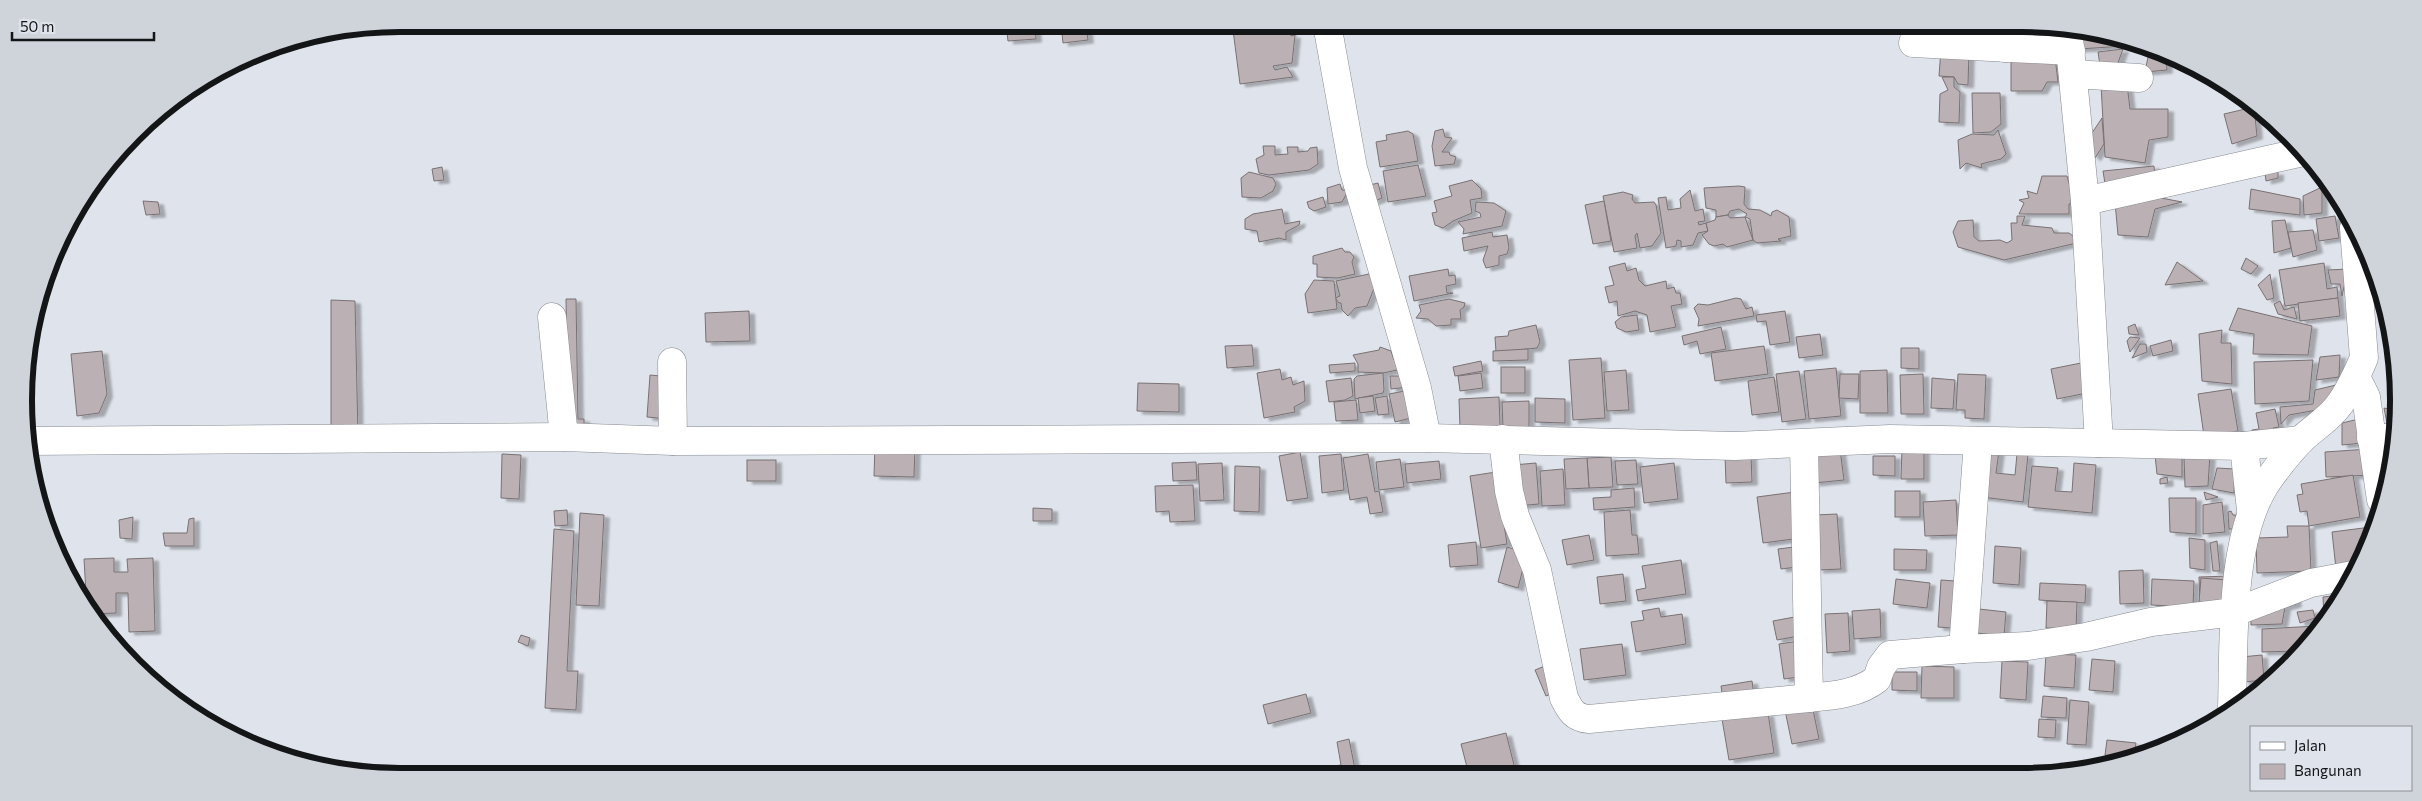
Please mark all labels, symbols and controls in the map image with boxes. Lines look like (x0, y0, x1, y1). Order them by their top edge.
scale bar (12, 10, 155, 42)
text: 50 m (20, 17, 54, 35)
legend (2250, 726, 2412, 791)
text: Jalan (2294, 736, 2326, 754)
text: Bangunan (2294, 761, 2362, 779)

